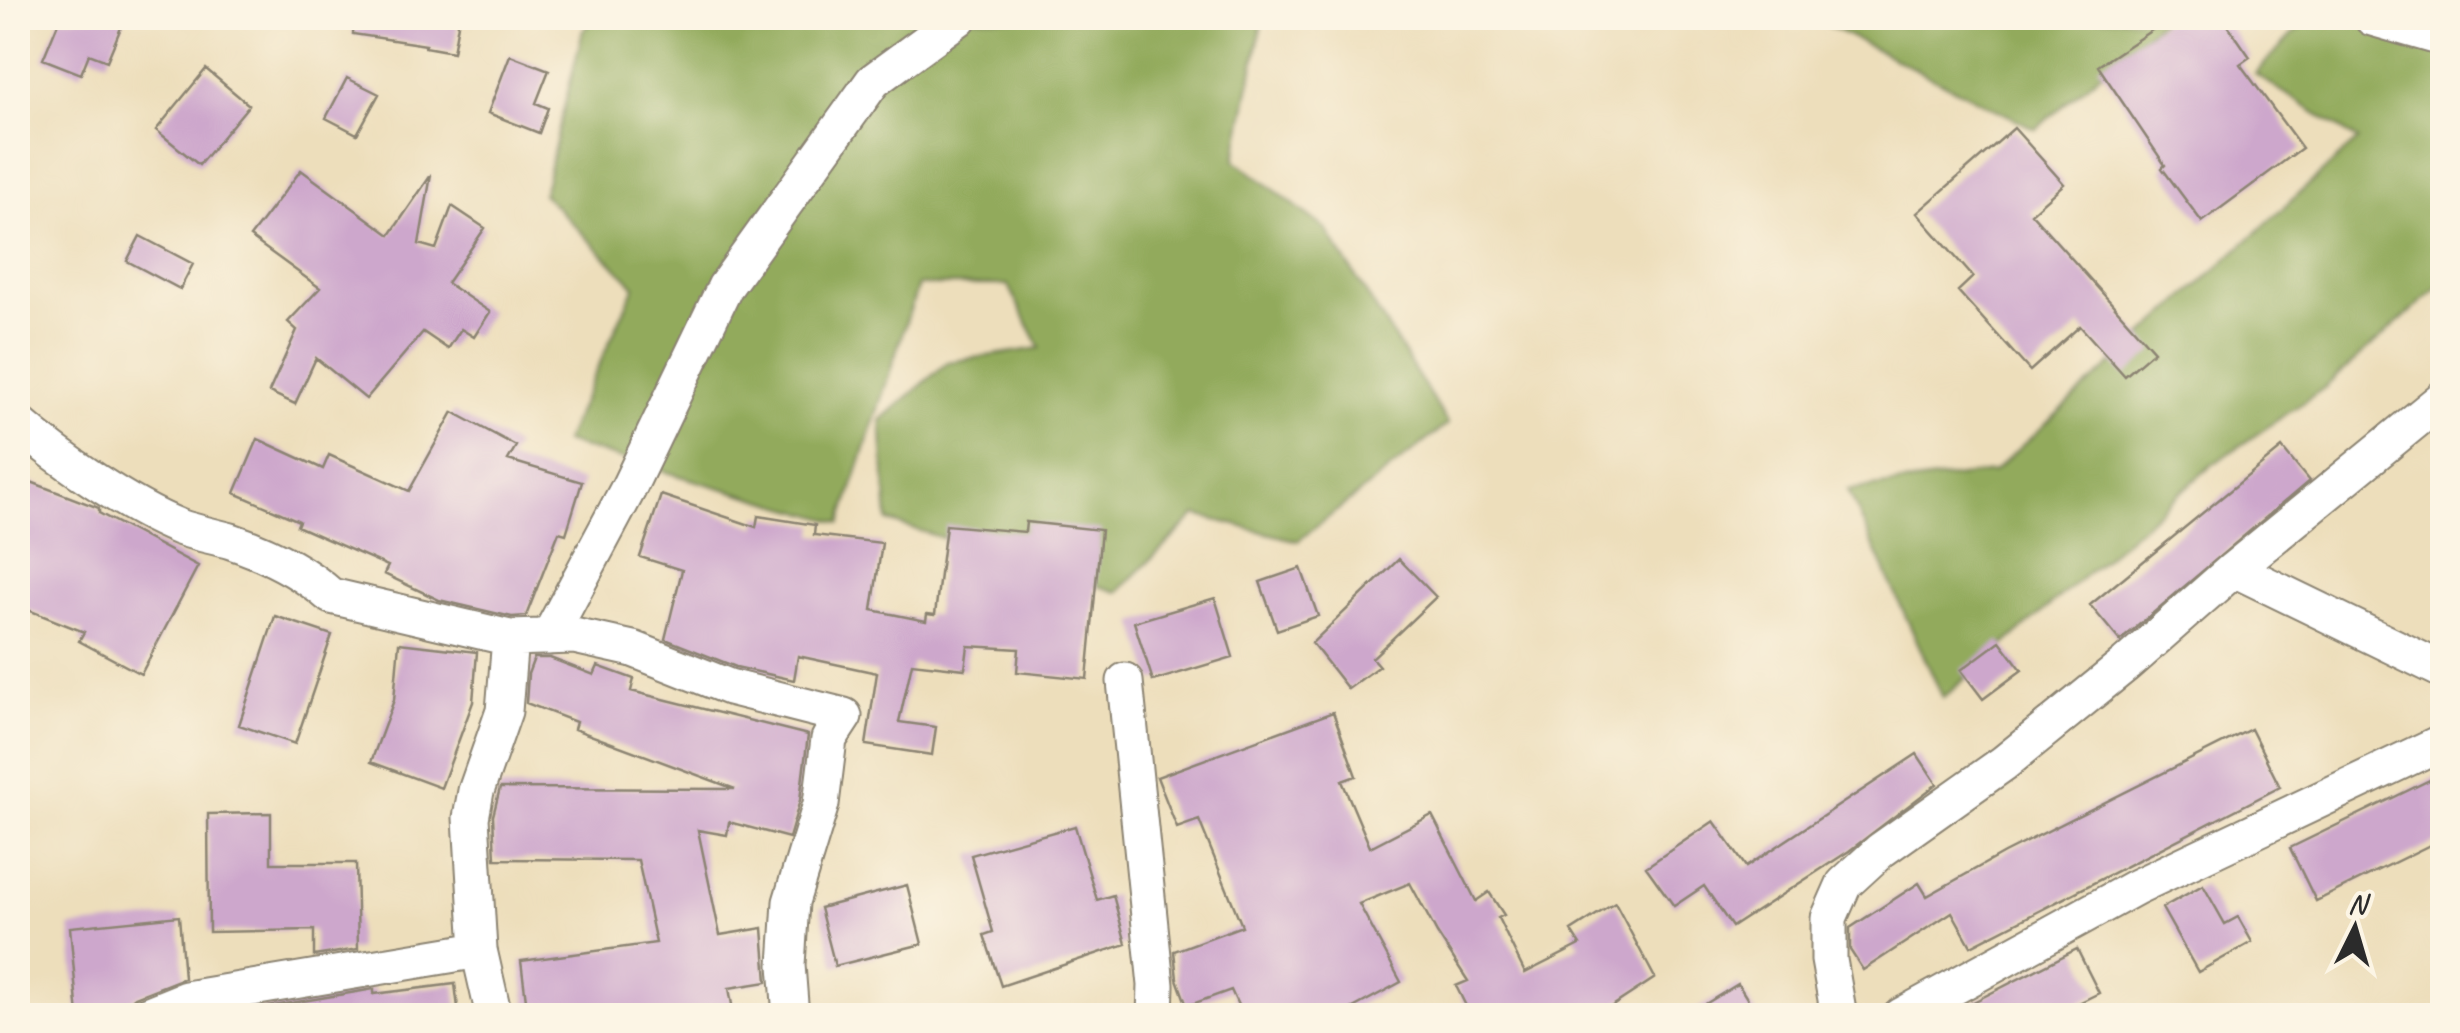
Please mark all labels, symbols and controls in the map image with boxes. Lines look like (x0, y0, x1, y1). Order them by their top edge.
north arrow (2305, 878, 2405, 978)
text: N (2347, 885, 2372, 922)

